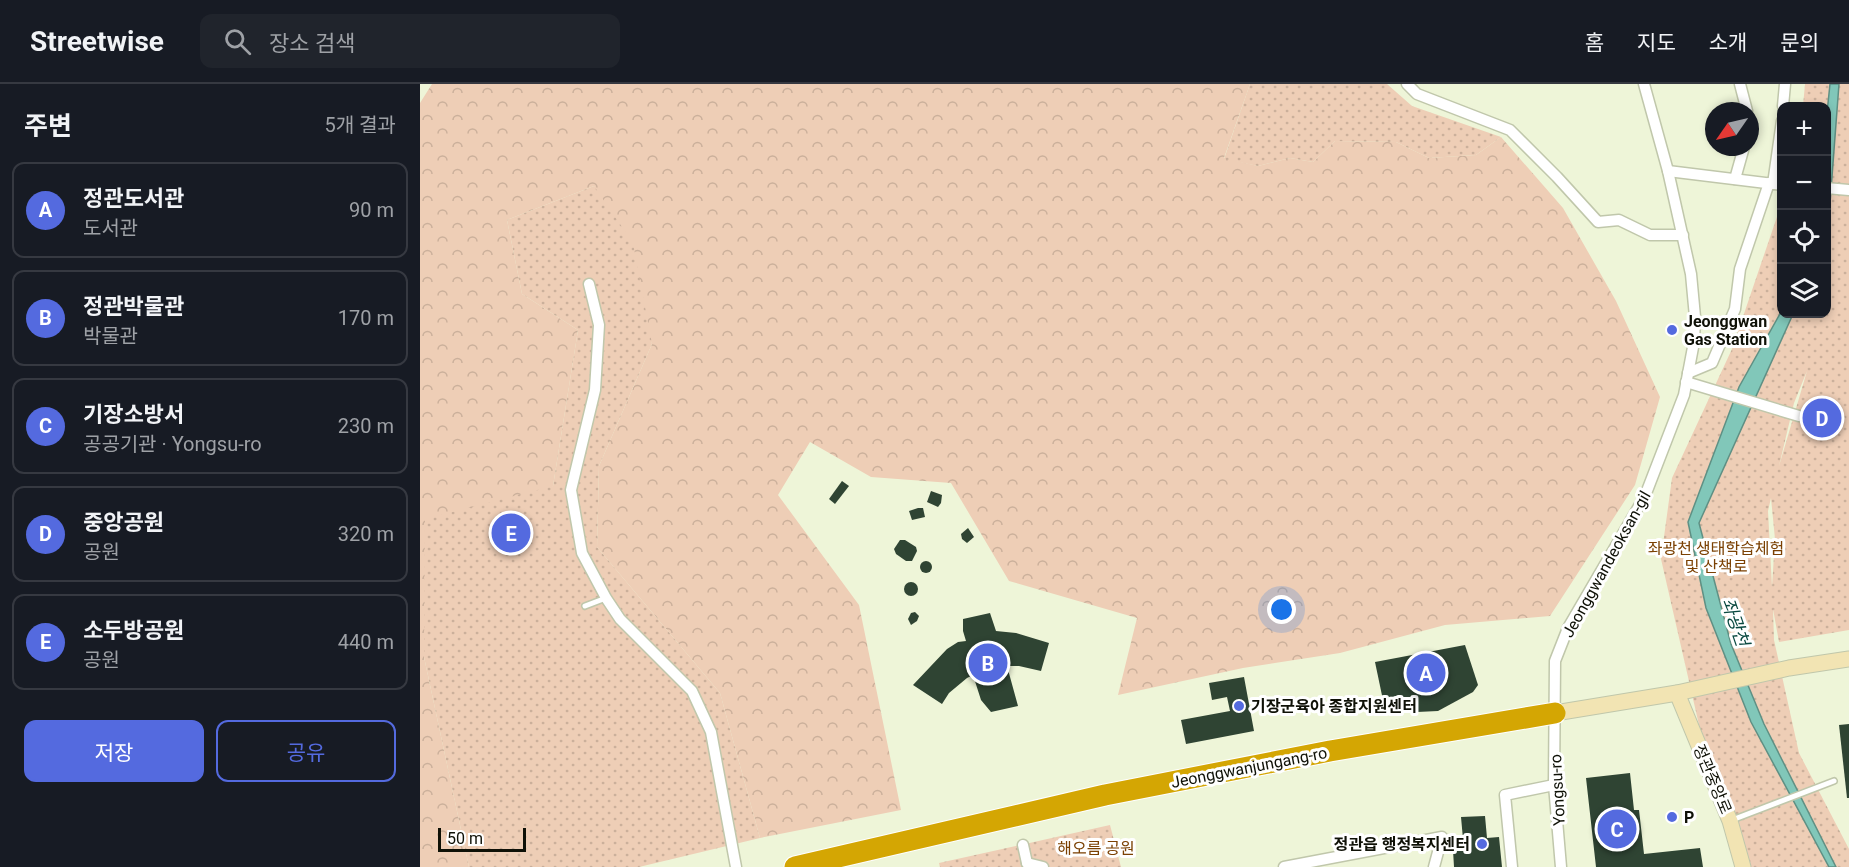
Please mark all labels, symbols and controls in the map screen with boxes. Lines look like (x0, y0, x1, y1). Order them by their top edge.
search box (200, 14, 620, 68)
text: Streetwise (30, 25, 164, 58)
icon: search (221, 25, 254, 58)
text: 장소 검색 (269, 31, 355, 56)
text: 홈 (1585, 31, 1604, 55)
text: 지도 (1637, 31, 1676, 55)
text: 소개 (1709, 31, 1747, 55)
text: 문의 (1780, 31, 1819, 55)
north arrow (1705, 102, 1759, 156)
map controls (1777, 102, 1831, 318)
button: + (1777, 102, 1831, 156)
text: 주변 (24, 111, 72, 141)
text: 5개 결과 (325, 113, 396, 137)
button: − (1777, 156, 1831, 210)
text: 정관도서관 (83, 186, 184, 211)
text: A (39, 198, 52, 222)
text: 90 m (349, 198, 394, 222)
button: locate (1777, 210, 1831, 264)
text: 도서관 (83, 216, 138, 240)
button: layers (1777, 264, 1831, 318)
text: 정관박물관 (83, 294, 184, 319)
text: B (39, 306, 52, 330)
text: 170 m (338, 306, 394, 330)
place label: Jeonggwan Gas Station (1684, 312, 1767, 349)
marker: Jeonggwan Gas Station (1665, 323, 1679, 337)
text: 박물관 (83, 324, 138, 348)
pin: D (1802, 396, 1842, 440)
text: 기장소방서 (83, 402, 184, 427)
text: C (39, 414, 52, 438)
text: 230 m (338, 414, 394, 438)
text: 공공기관 · Yongsu-ro (83, 432, 262, 456)
street label: Jeonggwandeoksan-gil (1558, 488, 1655, 641)
text: 중앙공원 (83, 510, 164, 535)
pin: E (492, 510, 530, 556)
text: D (39, 522, 52, 546)
text: 320 m (338, 522, 394, 546)
park label: 좌광천 생태학습체험 및 산책로 (1648, 539, 1784, 576)
text: 공원 (83, 540, 120, 564)
your location (1267, 595, 1296, 624)
water label: 좌광천 (1717, 595, 1754, 651)
text: 소두방공원 (83, 618, 184, 643)
text: E (40, 630, 51, 654)
text: 440 m (338, 630, 394, 654)
pin: B (968, 640, 1008, 686)
text: 공원 (83, 648, 120, 672)
pin: A (1406, 650, 1446, 696)
place label: 기장군육아 종합지원센터 (1251, 697, 1417, 716)
marker: 기장군육아 종합지원센터 (1232, 699, 1246, 713)
button: 저장 (24, 720, 204, 782)
button: 공유 (216, 720, 396, 782)
street label: 정관중앙로 (1689, 742, 1736, 817)
street label: Jeonggwanjungang-ro (1169, 743, 1329, 792)
street label: Yongsu-ro (1546, 754, 1569, 826)
pin: C (1598, 806, 1636, 852)
place label: P (1684, 808, 1694, 827)
marker: P (1665, 810, 1679, 824)
scale bar (438, 825, 526, 852)
text: 50 m (447, 829, 483, 848)
place label: 정관읍 행정복지센터 (1334, 835, 1470, 854)
marker: 정관읍 행정복지센터 (1475, 837, 1489, 851)
park label: 해오름 공원 (1057, 839, 1135, 858)

